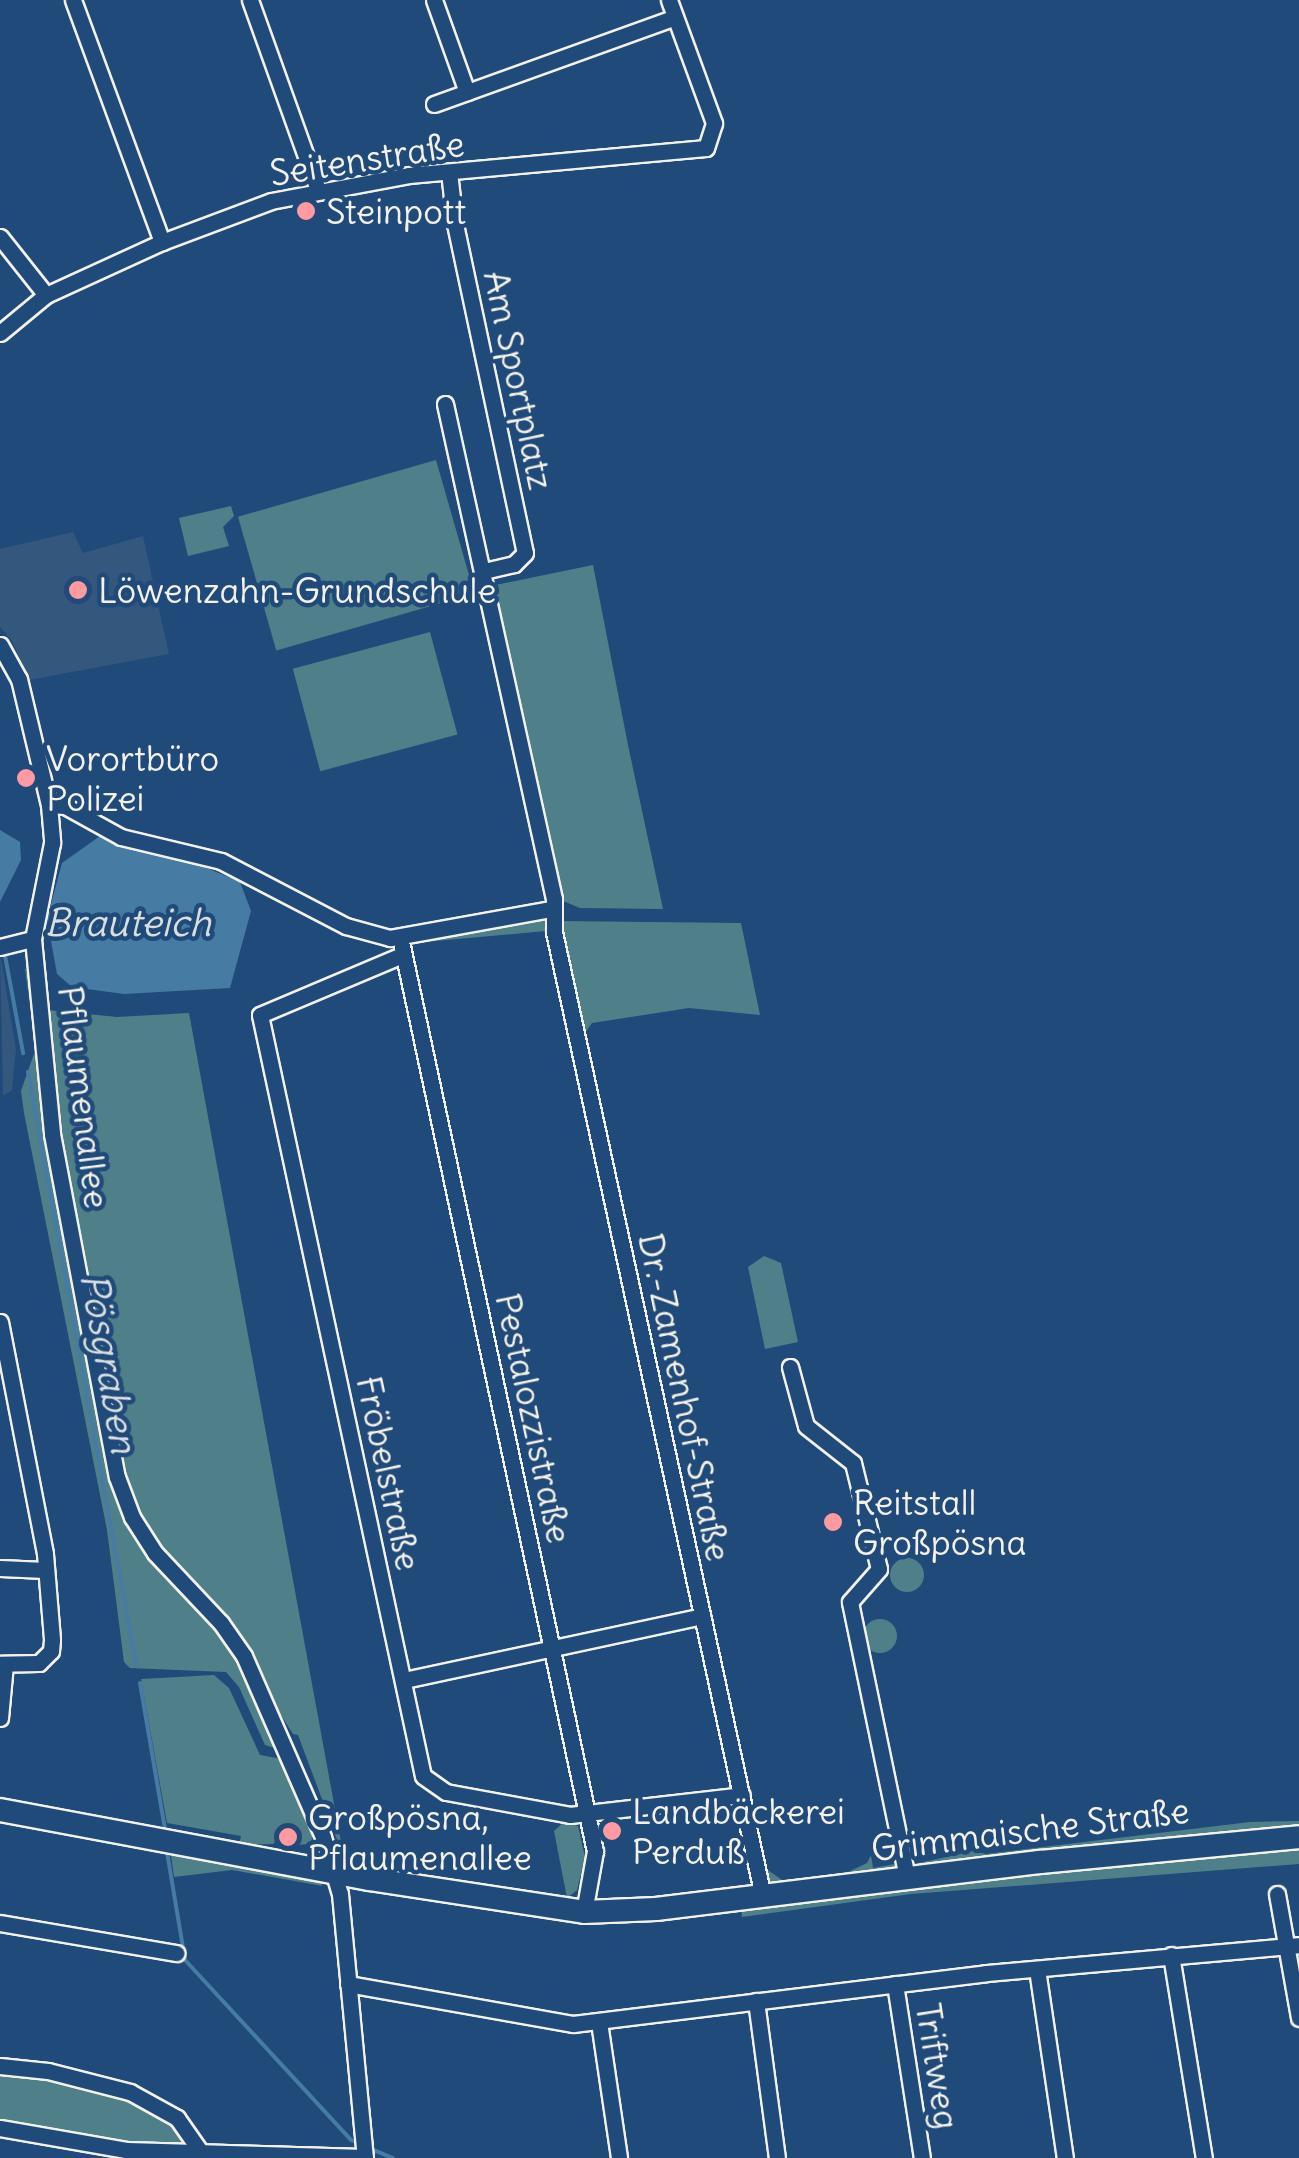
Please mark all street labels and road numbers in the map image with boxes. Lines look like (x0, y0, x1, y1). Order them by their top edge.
street label: Seitenstraße (267, 122, 467, 194)
street label: Am Sportplatz (475, 267, 563, 493)
street label: Pflaumenallee (50, 983, 118, 1211)
street label: Dr.-Zamenhof-Straße (630, 1229, 740, 1565)
street label: Pestalozzistraße (487, 1289, 581, 1547)
street label: Fröbelstraße (348, 1372, 430, 1574)
street label: Grimmaische Straße (869, 1789, 1191, 1869)
street label: Triftweg (907, 2000, 969, 2132)

